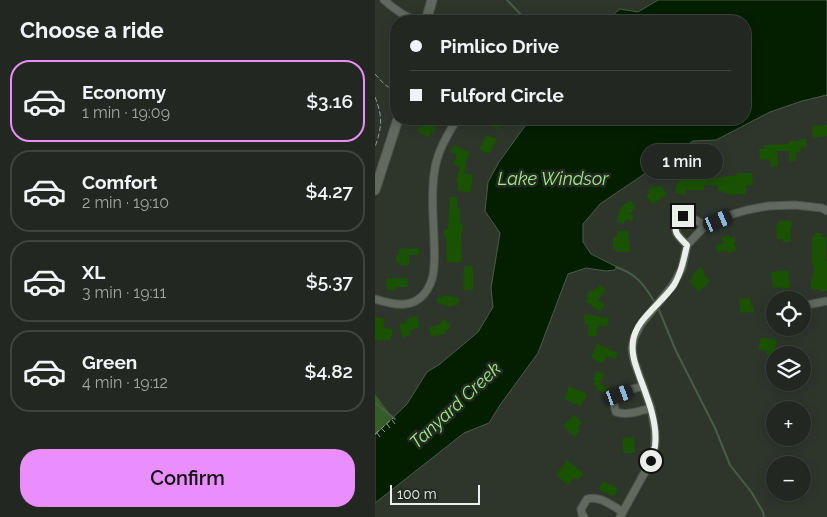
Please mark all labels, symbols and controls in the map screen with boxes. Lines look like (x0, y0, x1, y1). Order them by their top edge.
text: Choose a ride (20, 17, 164, 43)
text: Pimlico Drive (440, 35, 559, 57)
icon: car (22, 79, 67, 124)
text: Economy (82, 81, 166, 103)
text: Fulford Circle (440, 84, 564, 106)
text: $3.16 (306, 90, 353, 112)
text: 1 min · 19:09 (82, 103, 170, 122)
callout: 1 min (642, 144, 724, 178)
text: 1 min (662, 152, 702, 171)
water label: Lake Windsor (498, 168, 609, 189)
icon: car (22, 169, 67, 214)
text: Comfort (82, 171, 157, 193)
text: $4.27 (305, 180, 353, 202)
text: 2 min · 19:10 (82, 193, 169, 212)
route end (672, 205, 694, 227)
car (701, 208, 734, 234)
icon: car (22, 259, 67, 304)
text: XL (82, 261, 105, 283)
text: $5.37 (306, 270, 353, 292)
text: 3 min · 19:11 (82, 283, 166, 302)
map controls (766, 291, 811, 501)
button: locate (766, 291, 811, 336)
button: layers (766, 346, 811, 391)
icon: car (22, 349, 67, 394)
text: Green (82, 351, 137, 373)
water label: Tanyard Creek (405, 357, 505, 452)
text: $4.82 (304, 360, 353, 382)
text: 4 min · 19:12 (82, 373, 168, 392)
car (602, 383, 635, 407)
button: + (766, 401, 811, 446)
button: Confirm (20, 449, 355, 507)
route start (640, 450, 662, 472)
button: − (766, 456, 811, 501)
scale bar (390, 482, 480, 505)
text: 100 m (397, 486, 437, 502)

